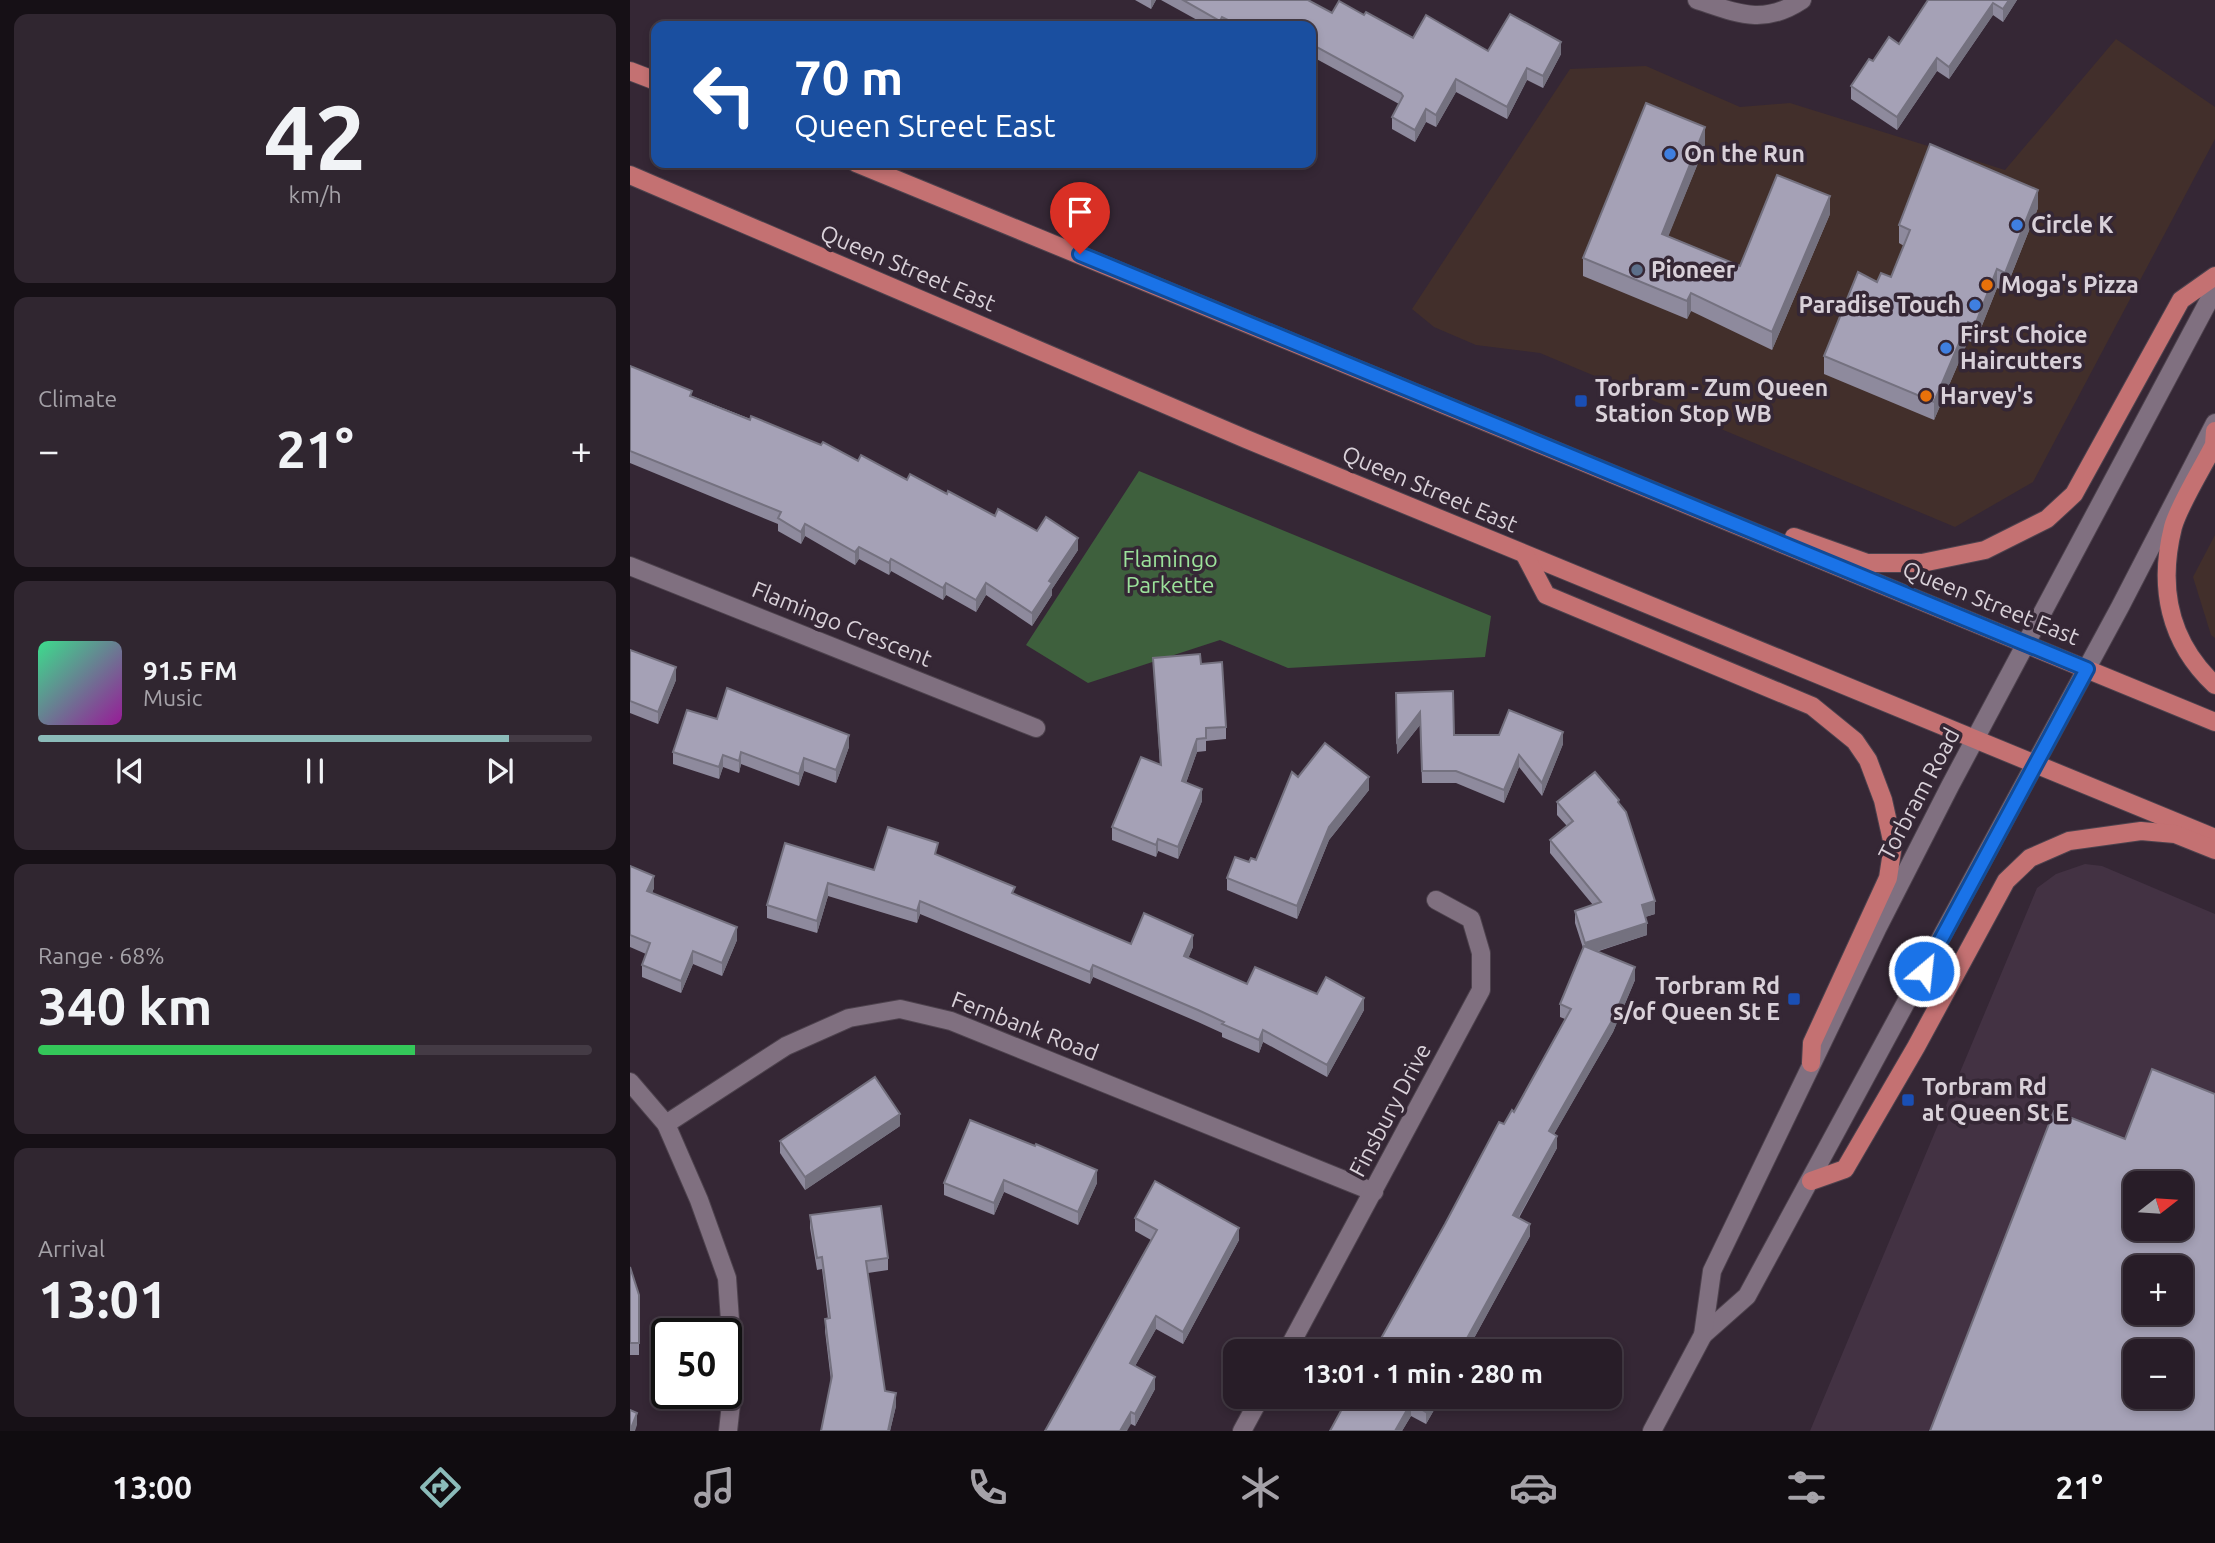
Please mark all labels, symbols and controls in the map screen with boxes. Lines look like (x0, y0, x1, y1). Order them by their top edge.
icon: left (679, 49, 770, 140)
text: 70 m (794, 49, 903, 104)
text: 42 (264, 85, 366, 187)
text: Queen Street East (794, 107, 1056, 143)
place label: On the Run (1684, 141, 1805, 166)
marker: On the Run (1662, 146, 1678, 162)
text: km/h (288, 182, 342, 207)
pin (1050, 182, 1110, 254)
icon: arrive (1061, 193, 1099, 231)
place label: Circle K (2031, 212, 2114, 237)
marker: Circle K (2009, 217, 2025, 233)
street label: Queen Street East (817, 219, 1000, 316)
place label: Pioneer (1651, 257, 1736, 282)
marker: Pioneer (1629, 262, 1645, 278)
place label: Moga's Pizza (2001, 272, 2139, 297)
marker: Moga's Pizza (1979, 277, 1995, 293)
place label: Paradise Touch (1799, 292, 1961, 317)
marker: Paradise Touch (1967, 297, 1983, 313)
place label: First Choice Haircutters (1960, 322, 2087, 373)
marker: First Choice Haircutters (1938, 340, 1954, 356)
place label: Torbram - Zum Queen Station Stop WB (1595, 375, 1828, 426)
place label: Harvey's (1940, 383, 2033, 408)
text: Climate (38, 386, 117, 411)
marker: Harvey's (1918, 388, 1934, 404)
marker: Torbram - Zum Queen Station Stop WB (1573, 393, 1589, 409)
text: 21° (276, 420, 354, 478)
text: − (38, 429, 59, 471)
text: + (571, 429, 592, 471)
street label: Queen Street East (1339, 440, 1522, 537)
park label: Flamingo Parkette (1122, 546, 1218, 597)
street label: Queen Street East (1899, 556, 2083, 649)
street label: Flamingo Crescent (749, 576, 936, 671)
text: 91.5 FM (143, 656, 237, 685)
text: Music (143, 685, 202, 710)
street label: Torbram Road (1873, 723, 1964, 864)
icon: previous (111, 752, 149, 790)
icon: pause (296, 752, 334, 790)
icon: next (481, 752, 519, 790)
position arrow (1887, 934, 1961, 1008)
text: Range · 68% (38, 943, 165, 968)
place label: Torbram Rd s/of Queen St E (1613, 973, 1780, 1024)
text: 340 km (38, 977, 212, 1035)
street label: Fernbank Road (948, 986, 1102, 1065)
marker: Torbram Rd s/of Queen St E (1786, 991, 1802, 1007)
street label: Finsbury Drive (1344, 1039, 1435, 1181)
place label: Torbram Rd at Queen St E (1922, 1074, 2069, 1125)
marker: Torbram Rd at Queen St E (1900, 1092, 1916, 1108)
north arrow (2123, 1171, 2193, 1241)
map controls (2123, 1171, 2193, 1409)
text: Arrival (38, 1236, 105, 1261)
button: + (2123, 1255, 2193, 1325)
text: 13:01 (38, 1270, 168, 1328)
speed limit sign: 50 (651, 1318, 742, 1409)
button: − (2123, 1339, 2193, 1409)
text: 13:01 · 1 min · 280 m (1302, 1359, 1543, 1388)
icon: directions (416, 1463, 465, 1512)
icon: music (690, 1463, 739, 1512)
icon: phone (963, 1463, 1012, 1512)
icon: climate (1236, 1463, 1285, 1512)
icon: car (1509, 1463, 1558, 1512)
icon: filters (1782, 1463, 1831, 1512)
text: 13:00 (112, 1469, 192, 1505)
text: 21° (2055, 1469, 2103, 1505)

